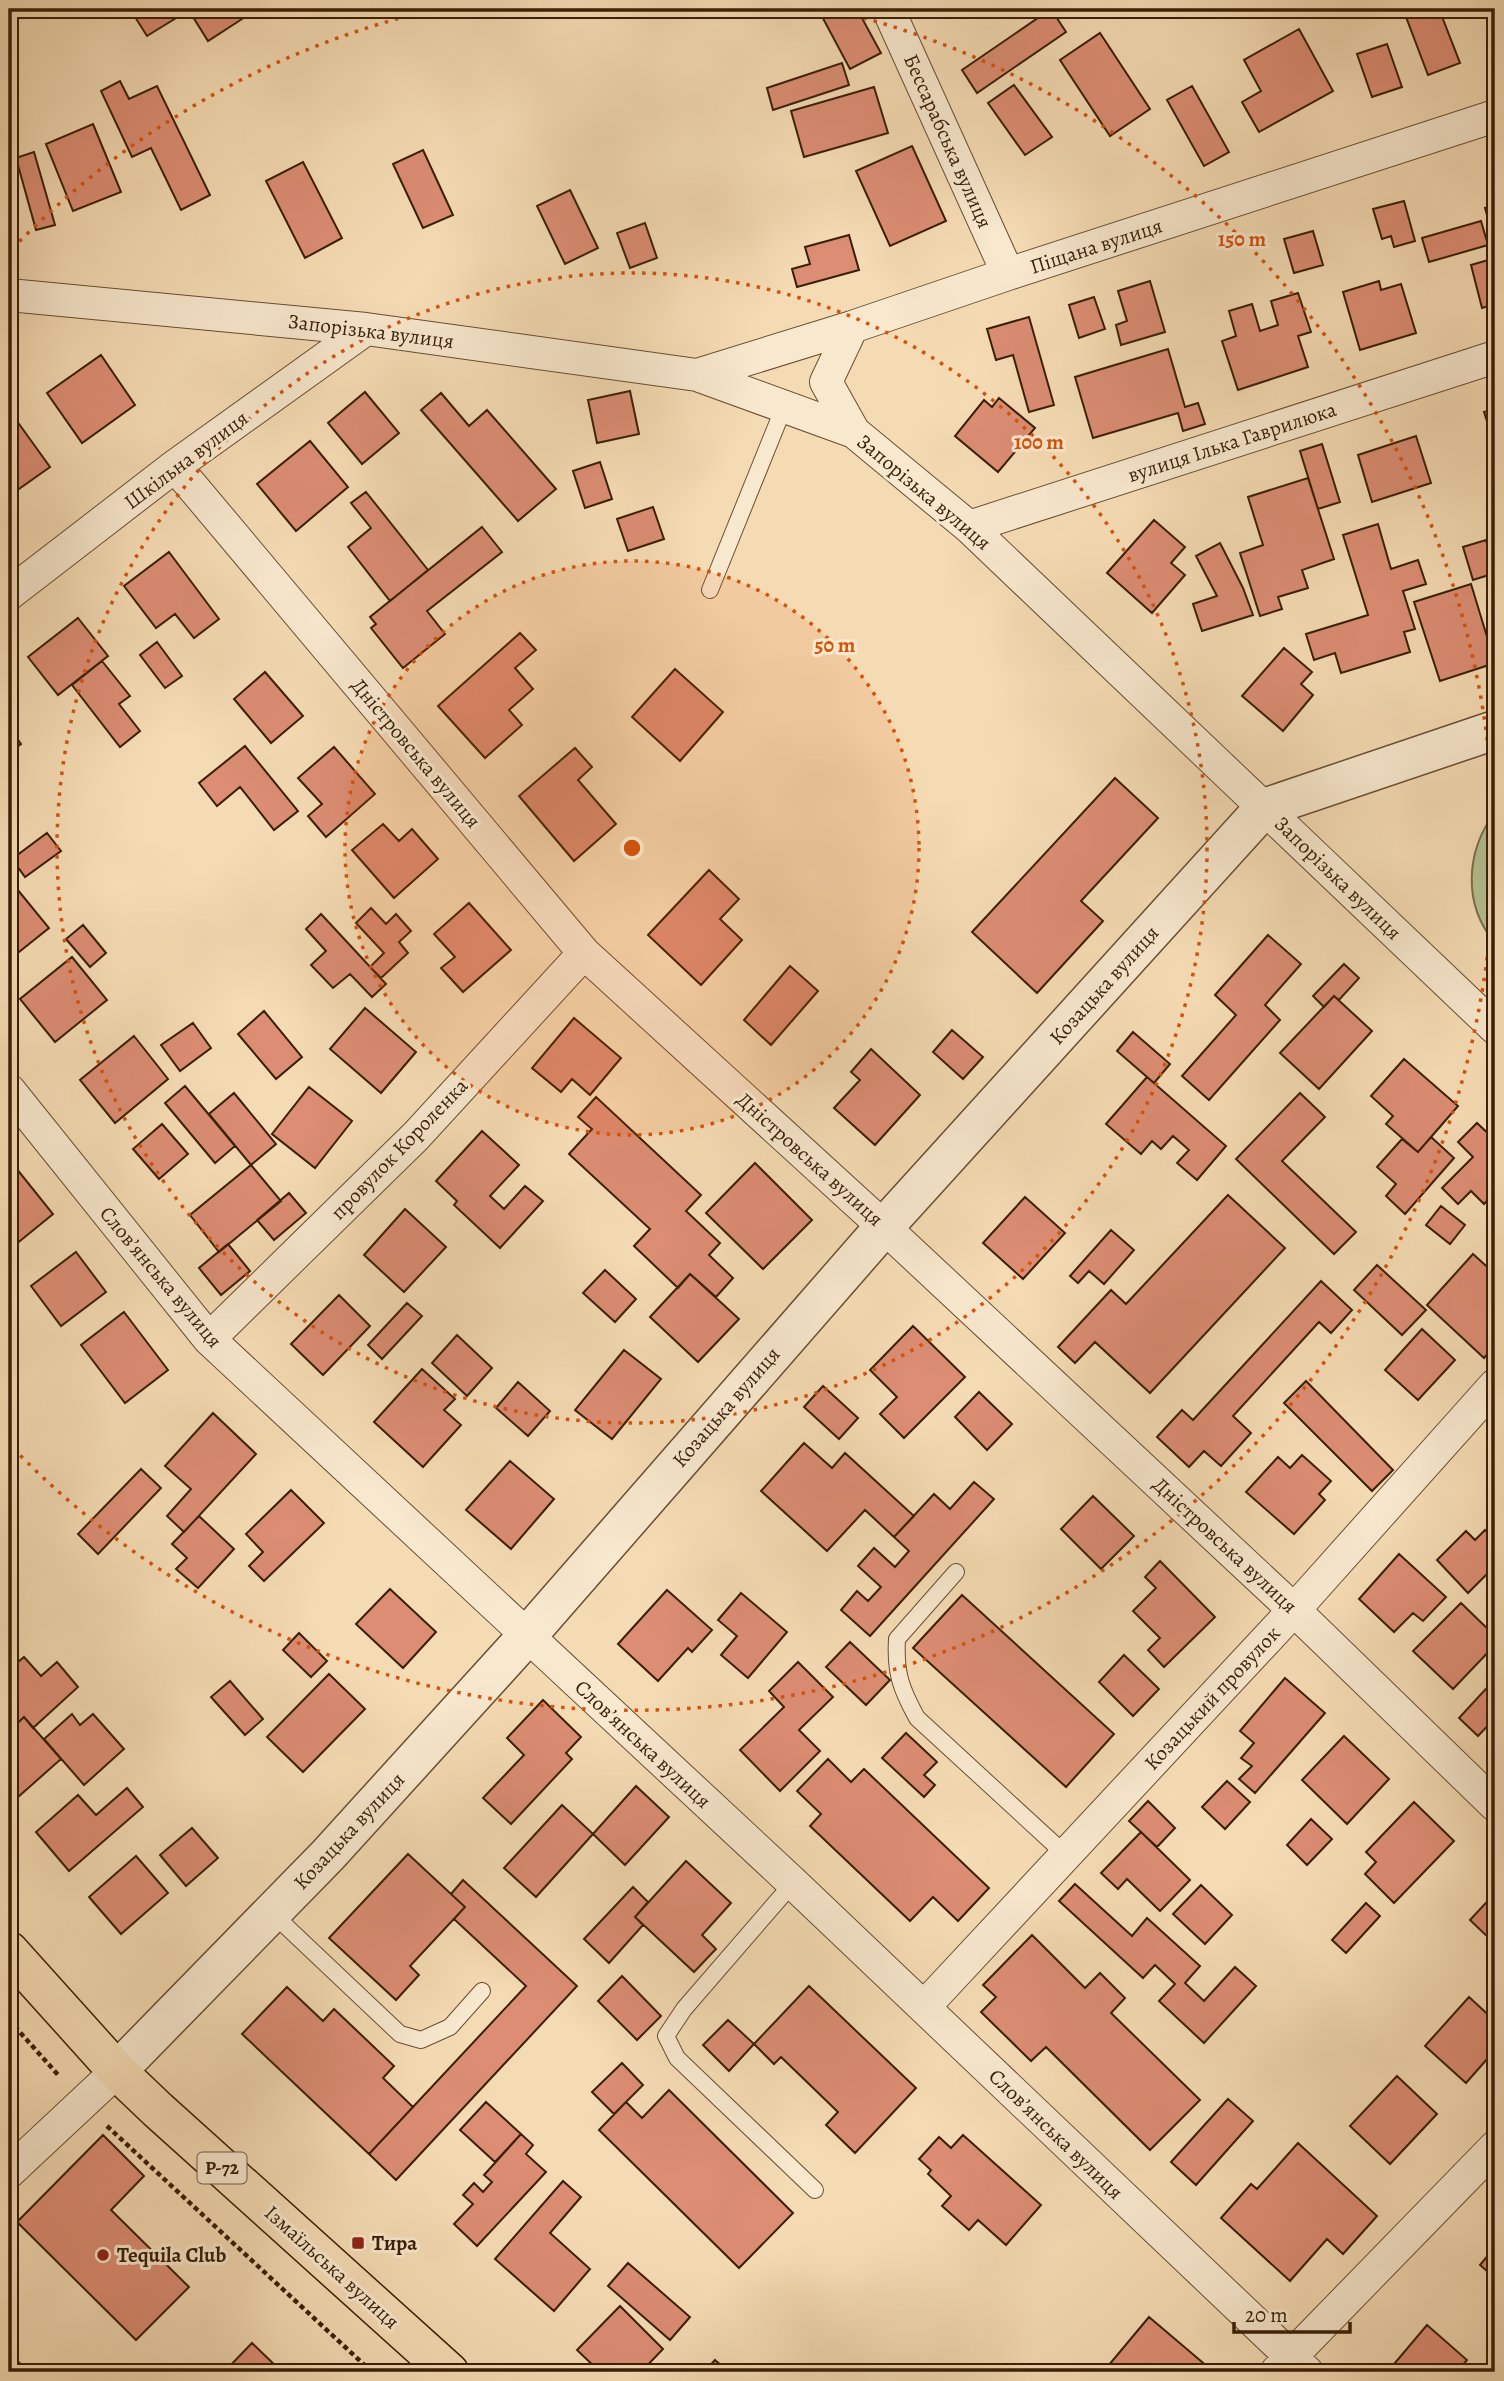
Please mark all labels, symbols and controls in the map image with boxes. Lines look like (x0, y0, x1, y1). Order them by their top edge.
street label: Бессарабська вулиця (897, 50, 999, 232)
street label: Піщана вулиця (1026, 211, 1166, 281)
text: 150 m (1218, 225, 1267, 253)
street label: Запорізька вулиця (286, 307, 456, 355)
street label: вулиця Ілька Гаврилюка (1124, 395, 1340, 489)
street label: Шкільна вулиця (118, 404, 254, 516)
street label: Запорізька вулиця (851, 428, 997, 556)
text: 100 m (1014, 428, 1064, 456)
text: 50 m (815, 631, 856, 659)
street label: Дністровська вулиця (345, 672, 487, 834)
street label: Запорізька вулиця (1268, 810, 1408, 946)
centre of rings (620, 836, 644, 860)
street label: Козацька вулиця (1043, 919, 1165, 1051)
street label: провулок Короленка (324, 1072, 474, 1226)
street label: Дністровська вулиця (731, 1086, 889, 1232)
street label: Словʼянська вулиця (93, 1200, 229, 1354)
street label: Козацька вулиця (666, 1341, 786, 1473)
street label: Дністровська вулиця (1147, 1471, 1303, 1619)
street label: Козацький провулок (1138, 1620, 1286, 1776)
street label: Словʼянська вулиця (569, 1673, 717, 1815)
street label: Козацька вулиця (287, 1766, 411, 1896)
street label: Словʼянська вулиця (983, 2062, 1129, 2206)
road number: Р-72 (198, 2152, 246, 2184)
street label: Ізмаїльська вулиця (259, 2199, 405, 2335)
place label: Тира (372, 2229, 417, 2257)
marker: Тира (350, 2235, 366, 2251)
place label: Tequila Club (117, 2241, 226, 2269)
marker: Tequila Club (95, 2247, 111, 2263)
scale bar (1234, 2290, 1350, 2334)
text: 20 m (1245, 2301, 1288, 2329)

